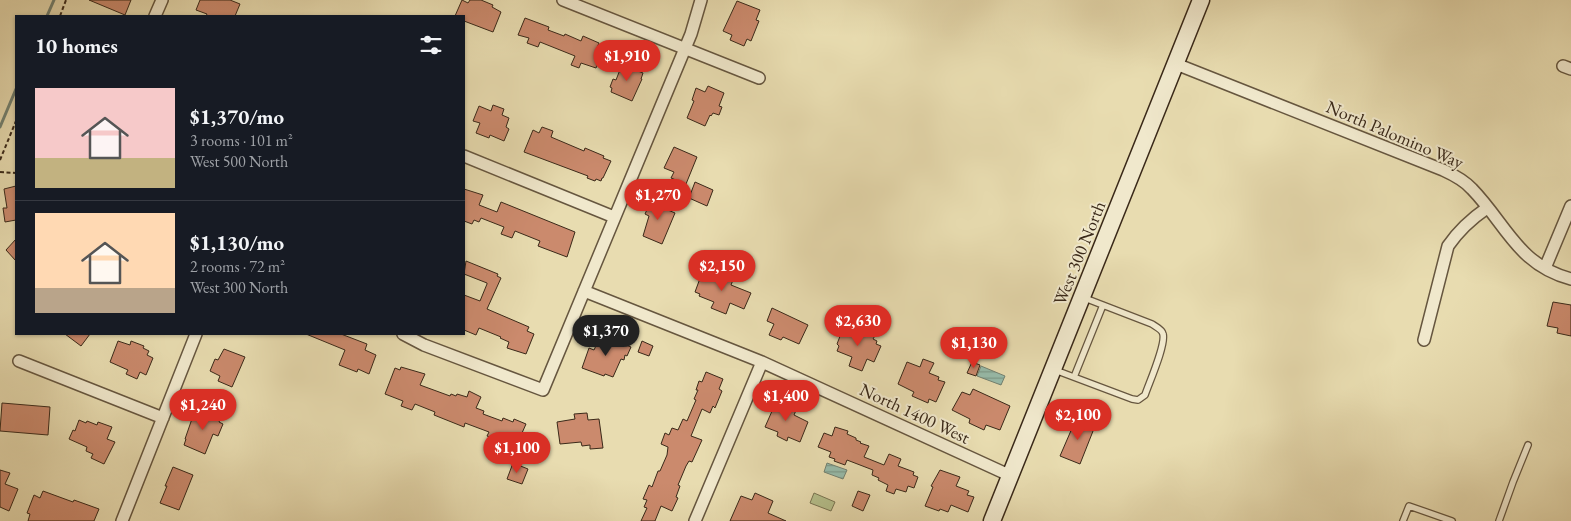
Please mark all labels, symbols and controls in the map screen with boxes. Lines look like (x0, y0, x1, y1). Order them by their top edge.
icon: filters (417, 31, 445, 59)
text: 10 homes (35, 32, 118, 59)
pin: $1,910 (586, 39, 668, 82)
text: $1,910 (604, 45, 650, 66)
street label: North Palomino Way (1323, 95, 1467, 173)
text: $1,370/mo (190, 103, 284, 130)
icon: home (75, 108, 135, 168)
text: 3 rooms · 101 m² (190, 130, 293, 151)
text: West 500 North (190, 151, 288, 172)
pin: $1,270 (617, 178, 699, 221)
text: $1,270 (635, 184, 681, 205)
street label: West 300 North (1048, 198, 1110, 308)
text: $1,130/mo (190, 229, 284, 256)
icon: home (75, 233, 135, 293)
pin: $2,150 (681, 250, 763, 292)
text: $2,150 (699, 255, 745, 276)
text: 2 rooms · 72 m² (190, 256, 285, 277)
text: West 300 North (190, 277, 288, 298)
pin: $2,630 (817, 304, 899, 347)
text: $2,630 (835, 310, 881, 331)
pin: $1,370 (565, 314, 647, 357)
text: $1,370 (583, 320, 629, 341)
pin: $1,130 (933, 326, 1015, 369)
text: $1,130 (951, 332, 997, 353)
street label: North 1400 West (856, 377, 974, 449)
pin: $1,400 (745, 380, 827, 422)
text: $1,400 (763, 385, 809, 406)
pin: $1,240 (162, 388, 244, 431)
text: $1,240 (180, 394, 226, 415)
pin: $2,100 (1037, 398, 1119, 441)
text: $2,100 (1055, 404, 1101, 425)
pin: $1,100 (476, 432, 558, 474)
text: $1,100 (494, 437, 540, 458)

